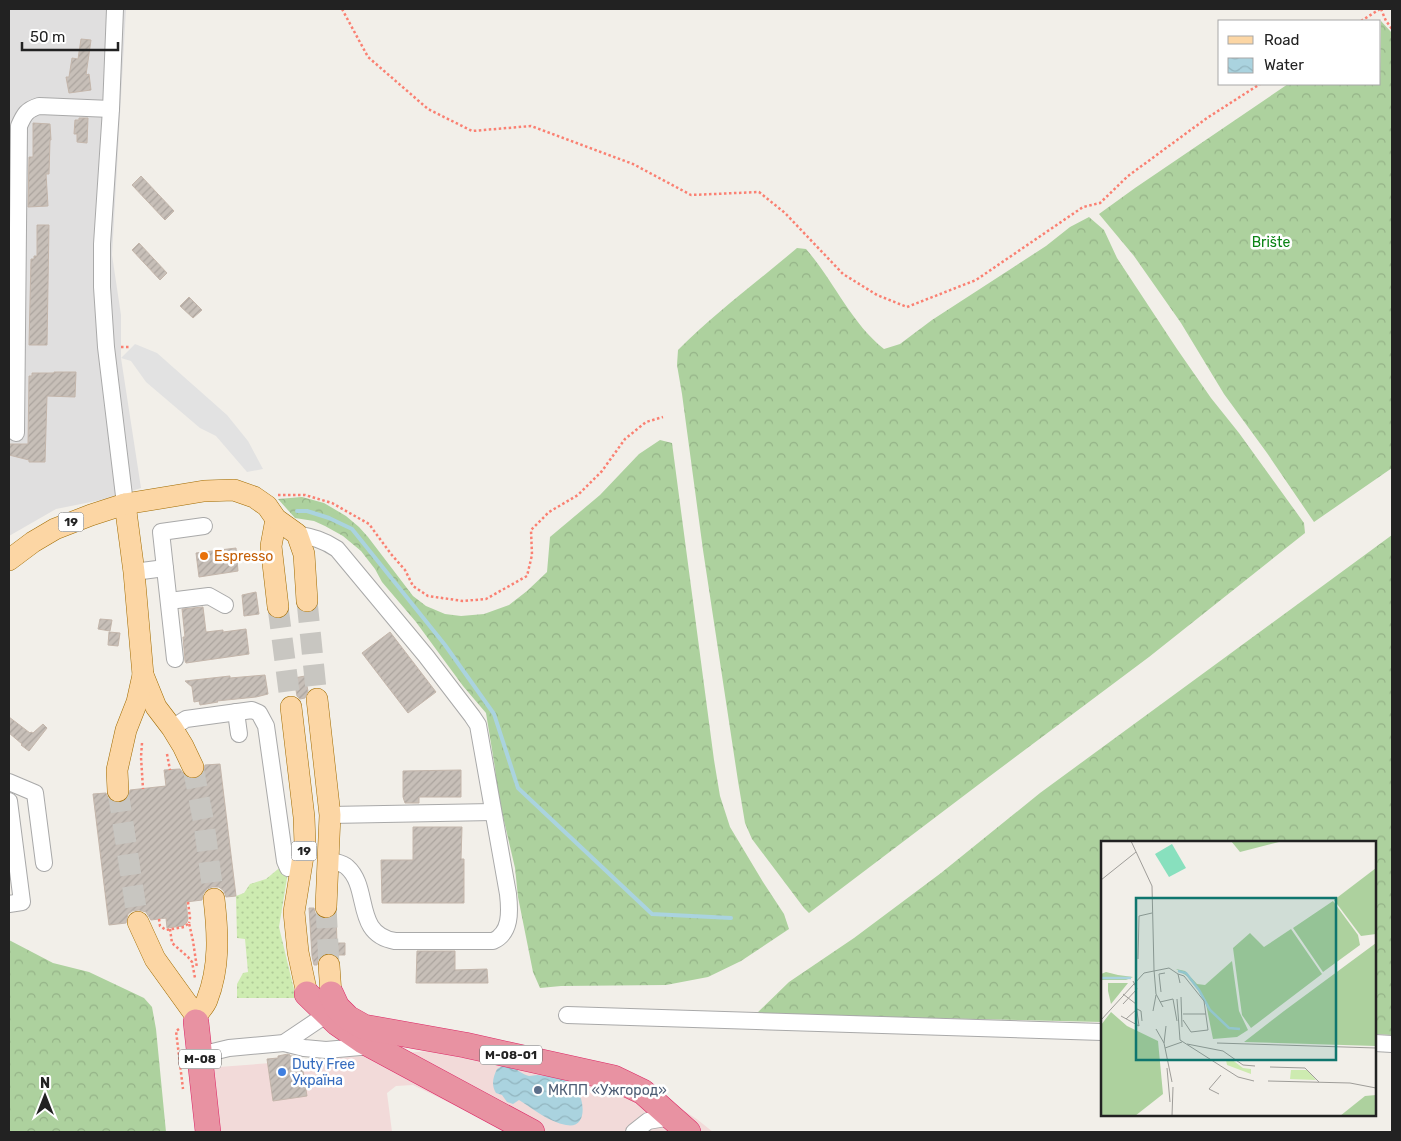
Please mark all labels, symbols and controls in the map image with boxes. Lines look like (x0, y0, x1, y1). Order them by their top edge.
scale bar (22, 20, 119, 52)
legend (1218, 20, 1381, 85)
text: 50 m (30, 28, 65, 46)
text: Road (1264, 31, 1300, 49)
text: Water (1264, 56, 1304, 74)
park label: Brište (1252, 234, 1290, 251)
road number: 19 (58, 512, 84, 532)
place label: Espresso (214, 548, 273, 565)
marker: Espresso (198, 550, 210, 562)
road number: 19 (292, 841, 316, 860)
inset map (1101, 841, 1376, 1116)
road number: М-08-01 (480, 1046, 542, 1064)
road number: М-08 (179, 1050, 221, 1068)
place label: Duty Free Україна (292, 1056, 355, 1089)
marker: Duty Free Україна (276, 1066, 288, 1078)
north arrow (20, 1071, 70, 1121)
text: N (40, 1075, 50, 1092)
place label: МКПП «Ужгород» (548, 1082, 667, 1099)
marker: МКПП «Ужгород» (532, 1084, 544, 1096)

